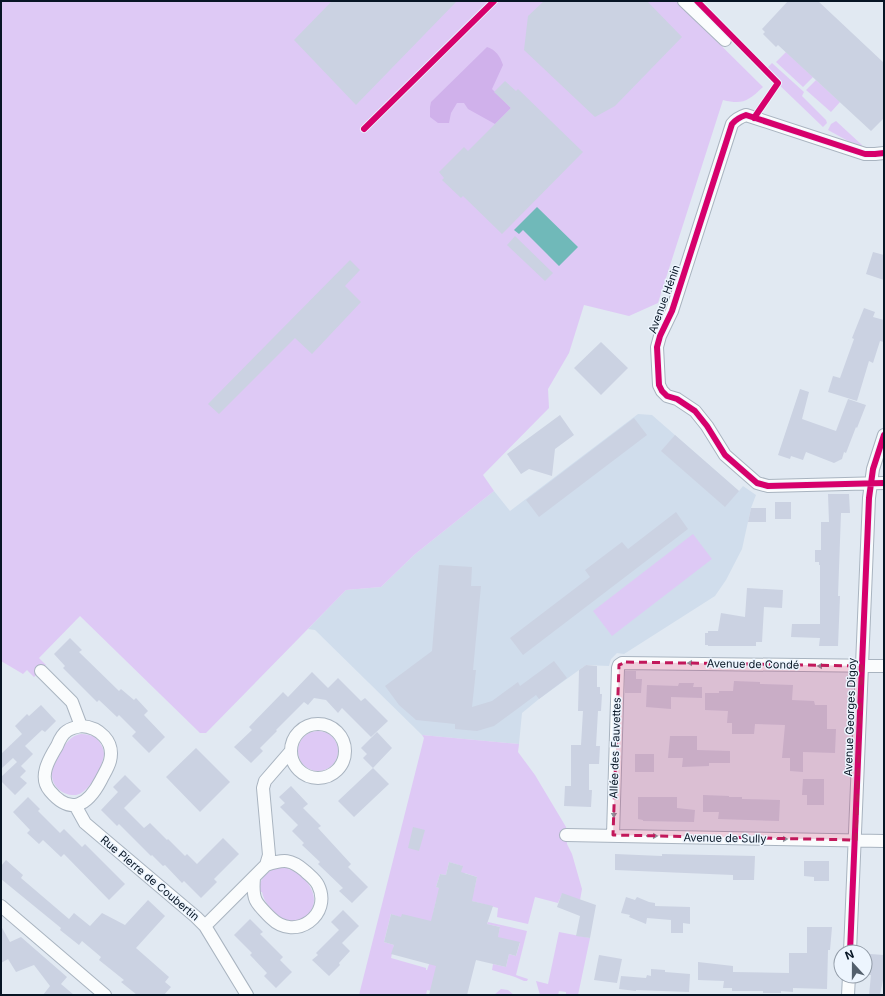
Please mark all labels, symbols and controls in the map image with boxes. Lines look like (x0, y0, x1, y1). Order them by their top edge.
street label: Avenue Hénin (645, 263, 683, 335)
street label: Avenue de Condé (707, 656, 799, 672)
street label: Avenue Georges Digoy (841, 657, 859, 777)
one-way arrow (686, 660, 699, 666)
one-way arrow (817, 662, 829, 669)
street label: Allée des Fauvettes (606, 697, 624, 799)
one-way arrow (610, 806, 617, 818)
street label: Avenue de Sully (683, 830, 767, 846)
street label: Rue Pierre de Coubertin (98, 833, 202, 923)
one-way arrow (646, 833, 659, 839)
one-way arrow (776, 836, 789, 842)
north arrow (833, 944, 873, 984)
text: N (843, 947, 856, 963)

